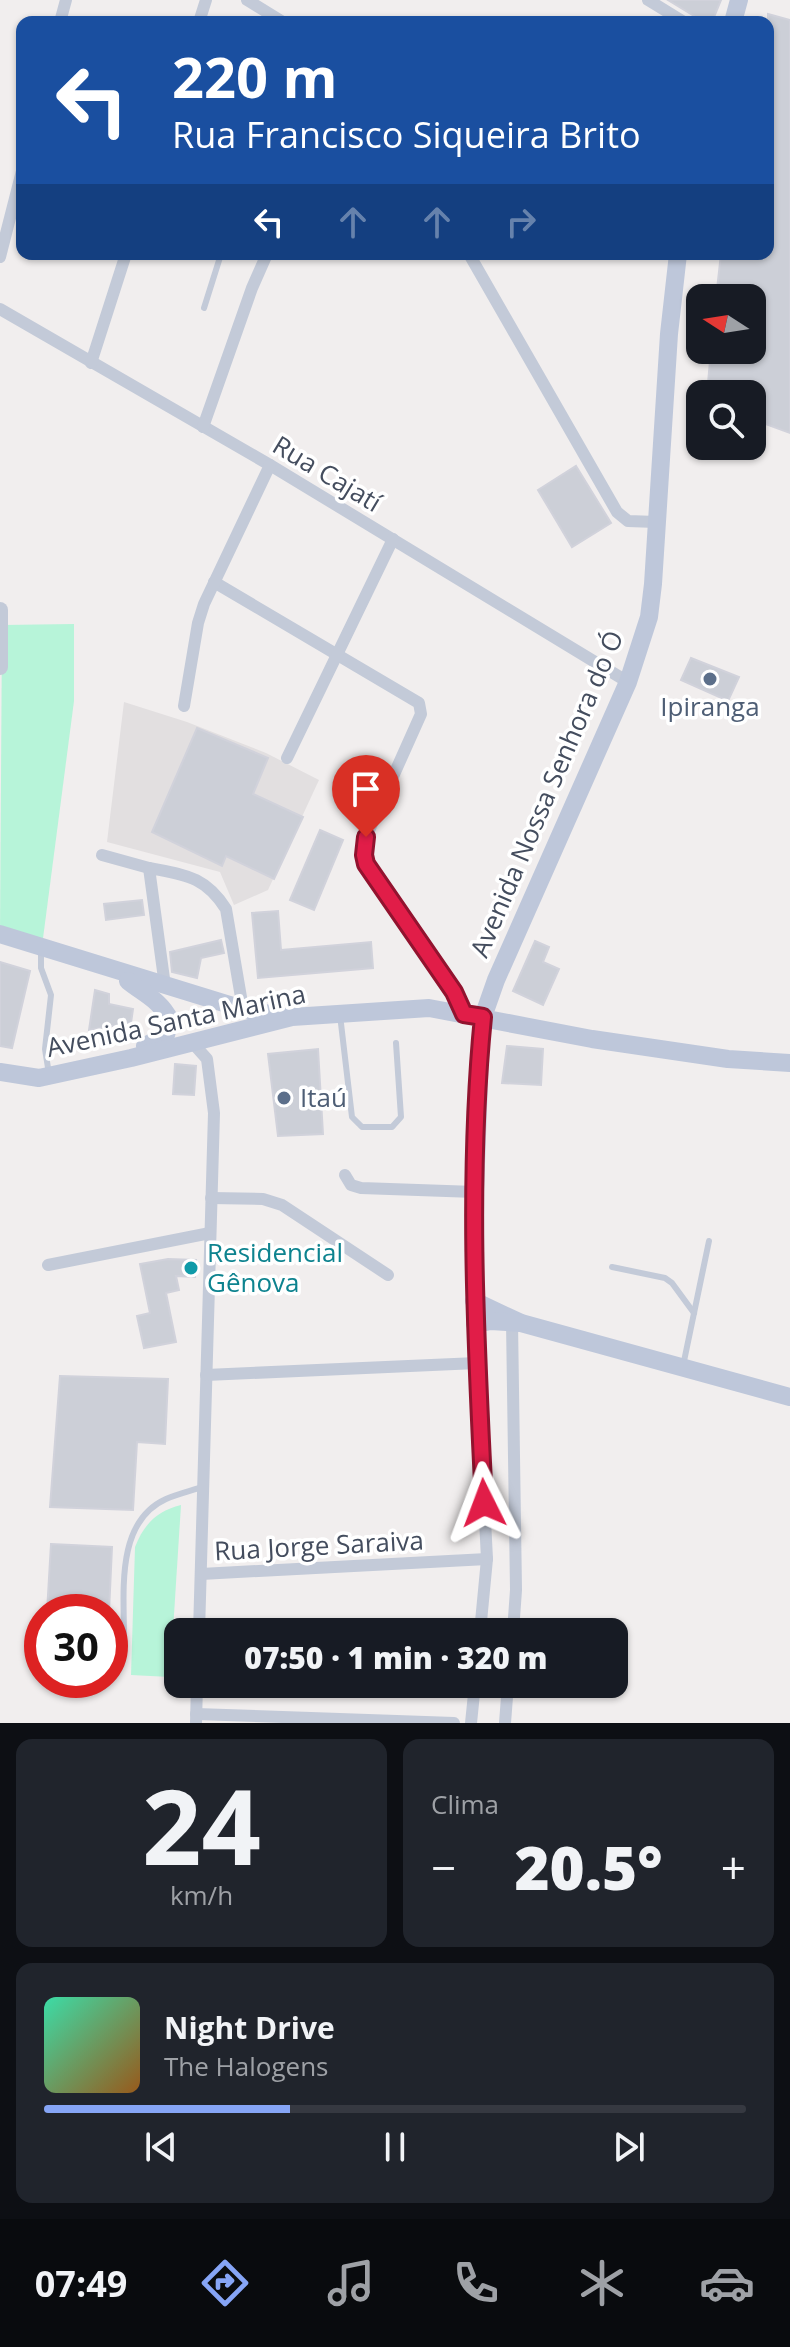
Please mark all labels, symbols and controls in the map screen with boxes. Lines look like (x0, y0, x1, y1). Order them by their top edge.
text: 220 m (172, 38, 338, 114)
icon: left (40, 48, 144, 152)
text: Rua Francisco Siqueira Brito (172, 110, 641, 159)
icon: left (247, 200, 291, 244)
icon: ahead (331, 200, 375, 244)
icon: ahead (415, 200, 459, 244)
icon: right (499, 200, 543, 244)
north arrow (686, 284, 766, 364)
map controls (686, 284, 766, 460)
button: search (686, 380, 766, 460)
street label: Rua Cajatí (266, 427, 389, 520)
street label: Avenida Nossa Senhora do Ó (461, 625, 631, 962)
marker: Ipiranga (701, 670, 719, 688)
place label: Ipiranga (660, 688, 760, 724)
pin (332, 755, 400, 837)
icon: arrive (344, 767, 388, 811)
street label: Avenida Santa Marina (43, 975, 309, 1065)
place label: Itaú (300, 1079, 347, 1115)
marker: Itaú (275, 1089, 293, 1107)
place label: Residencial Gênova (207, 1234, 343, 1300)
marker: Residencial Gênova (182, 1259, 200, 1277)
position arrow (442, 1461, 526, 1545)
street label: Rua Jorge Saraiva (213, 1522, 425, 1568)
speed limit sign: 30 (24, 1594, 128, 1698)
text: 07:50 · 1 min · 320 m (244, 1637, 548, 1678)
text: 24 (142, 1754, 261, 1895)
text: Clima (431, 1786, 499, 1822)
text: 20.5° (514, 1826, 663, 1908)
text: − (431, 1837, 456, 1897)
text: + (721, 1837, 746, 1897)
text: km/h (170, 1877, 233, 1913)
text: Night Drive (164, 2007, 335, 2048)
text: The Halogens (164, 2048, 329, 2084)
icon: previous (139, 2125, 183, 2169)
icon: pause (373, 2125, 417, 2169)
icon: next (607, 2125, 651, 2169)
icon: directions (197, 2255, 253, 2311)
icon: music (323, 2255, 379, 2311)
icon: phone (448, 2255, 504, 2311)
icon: climate (574, 2255, 630, 2311)
icon: car (699, 2255, 755, 2311)
text: 07:49 (35, 2259, 127, 2308)

